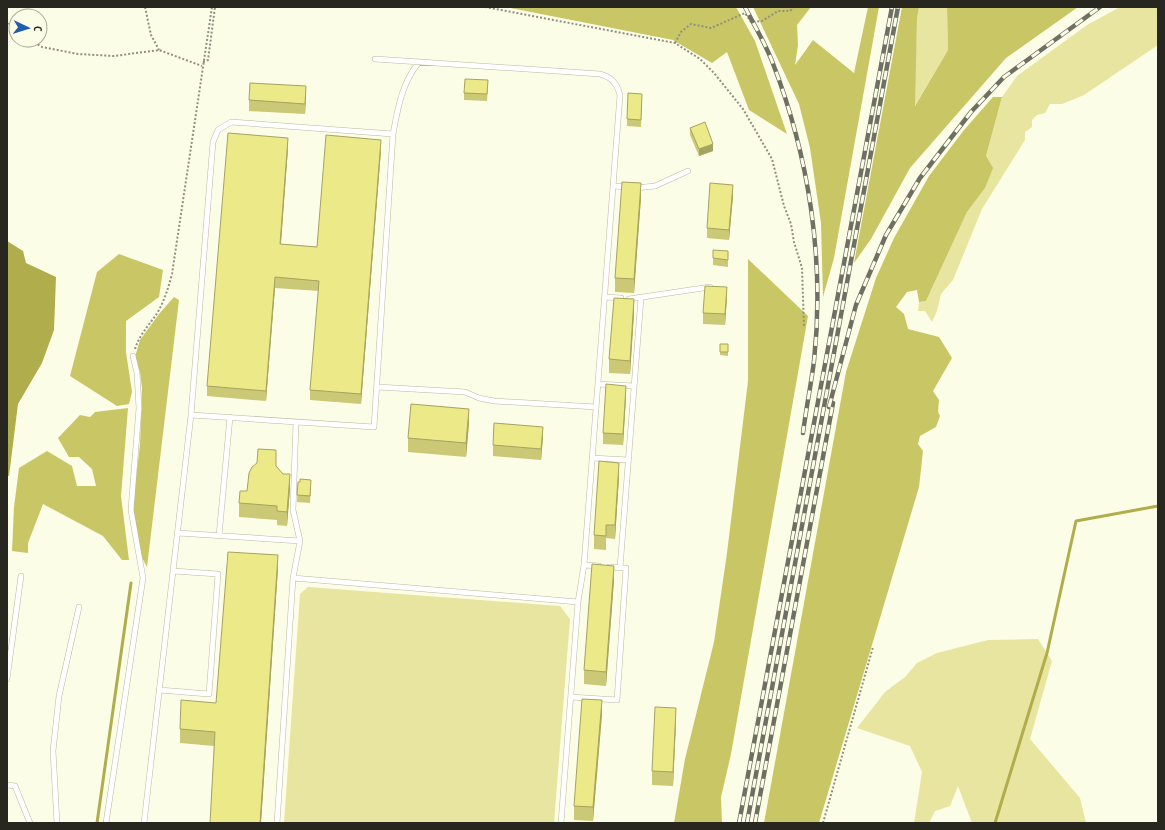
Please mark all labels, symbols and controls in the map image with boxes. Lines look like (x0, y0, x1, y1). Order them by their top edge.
north arrow (8, 8, 48, 48)
text: С (31, 26, 45, 32)

